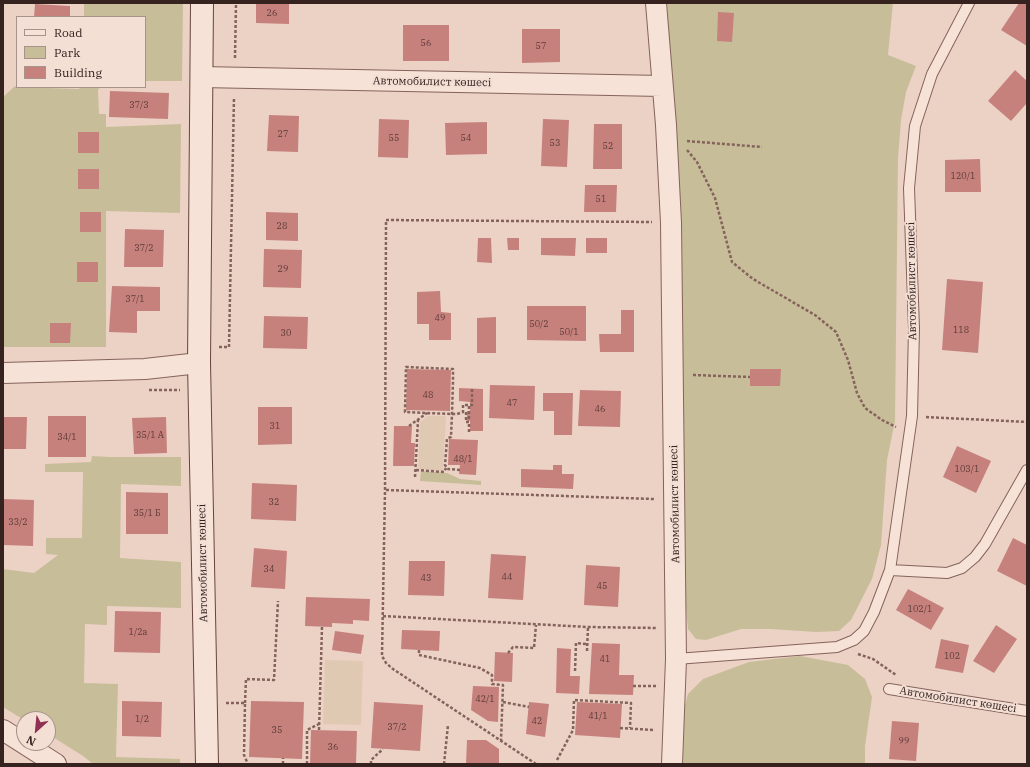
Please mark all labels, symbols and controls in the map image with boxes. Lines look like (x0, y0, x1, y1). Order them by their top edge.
house number: 26 (267, 8, 277, 18)
legend (16, 16, 146, 88)
text: Road (54, 25, 83, 40)
house number: 56 (421, 38, 431, 48)
house number: 57 (536, 41, 546, 51)
text: Park (54, 45, 80, 60)
text: Building (54, 65, 102, 80)
street label: Автомобилист көшесі (373, 74, 491, 90)
house number: 37/3 (129, 100, 149, 110)
house number: 27 (278, 129, 288, 139)
house number: 55 (389, 133, 399, 143)
house number: 54 (461, 133, 471, 143)
house number: 53 (550, 138, 560, 148)
house number: 52 (603, 141, 613, 151)
house number: 120/1 (951, 171, 975, 181)
house number: 51 (596, 194, 606, 204)
house number: 28 (277, 221, 287, 231)
street label: Автомобилист көшесі (904, 222, 920, 340)
house number: 37/2 (134, 243, 154, 253)
house number: 29 (278, 264, 288, 274)
house number: 37/1 (125, 294, 145, 304)
house number: 49 (435, 313, 445, 323)
house number: 50/2 (529, 319, 549, 329)
house number: 118 (953, 325, 969, 335)
house number: 50/1 (559, 327, 579, 337)
house number: 30 (281, 328, 291, 338)
house number: 48 (423, 390, 433, 400)
house number: 47 (507, 398, 517, 408)
house number: 46 (595, 404, 605, 414)
house number: 31 (270, 421, 280, 431)
house number: 35/1 А (136, 430, 164, 440)
house number: 34/1 (57, 432, 77, 442)
street label: Автомобилист көшесі (667, 445, 683, 563)
house number: 48/1 (453, 454, 473, 464)
house number: 103/1 (955, 464, 979, 474)
house number: 32 (269, 497, 279, 507)
street label: Автомобилист көшесі (195, 504, 211, 622)
house number: 35/1 Б (133, 508, 161, 518)
house number: 33/2 (8, 517, 28, 527)
house number: 34 (264, 564, 274, 574)
house number: 44 (502, 572, 512, 582)
house number: 43 (421, 573, 431, 583)
house number: 45 (597, 581, 607, 591)
house number: 102/1 (908, 604, 932, 614)
house number: 1/2а (128, 627, 148, 637)
house number: 102 (944, 651, 960, 661)
house number: 41 (600, 654, 610, 664)
street label: Автомобилист көшесі (898, 684, 1018, 716)
house number: 42/1 (475, 694, 495, 704)
north arrow (16, 711, 56, 751)
house number: 41/1 (588, 711, 608, 721)
house number: 1/2 (135, 714, 149, 724)
house number: 42 (532, 716, 542, 726)
house number: 37/2 (387, 722, 407, 732)
house number: 35 (272, 725, 282, 735)
text: N (24, 733, 38, 749)
house number: 99 (899, 736, 909, 746)
house number: 36 (328, 742, 338, 752)

